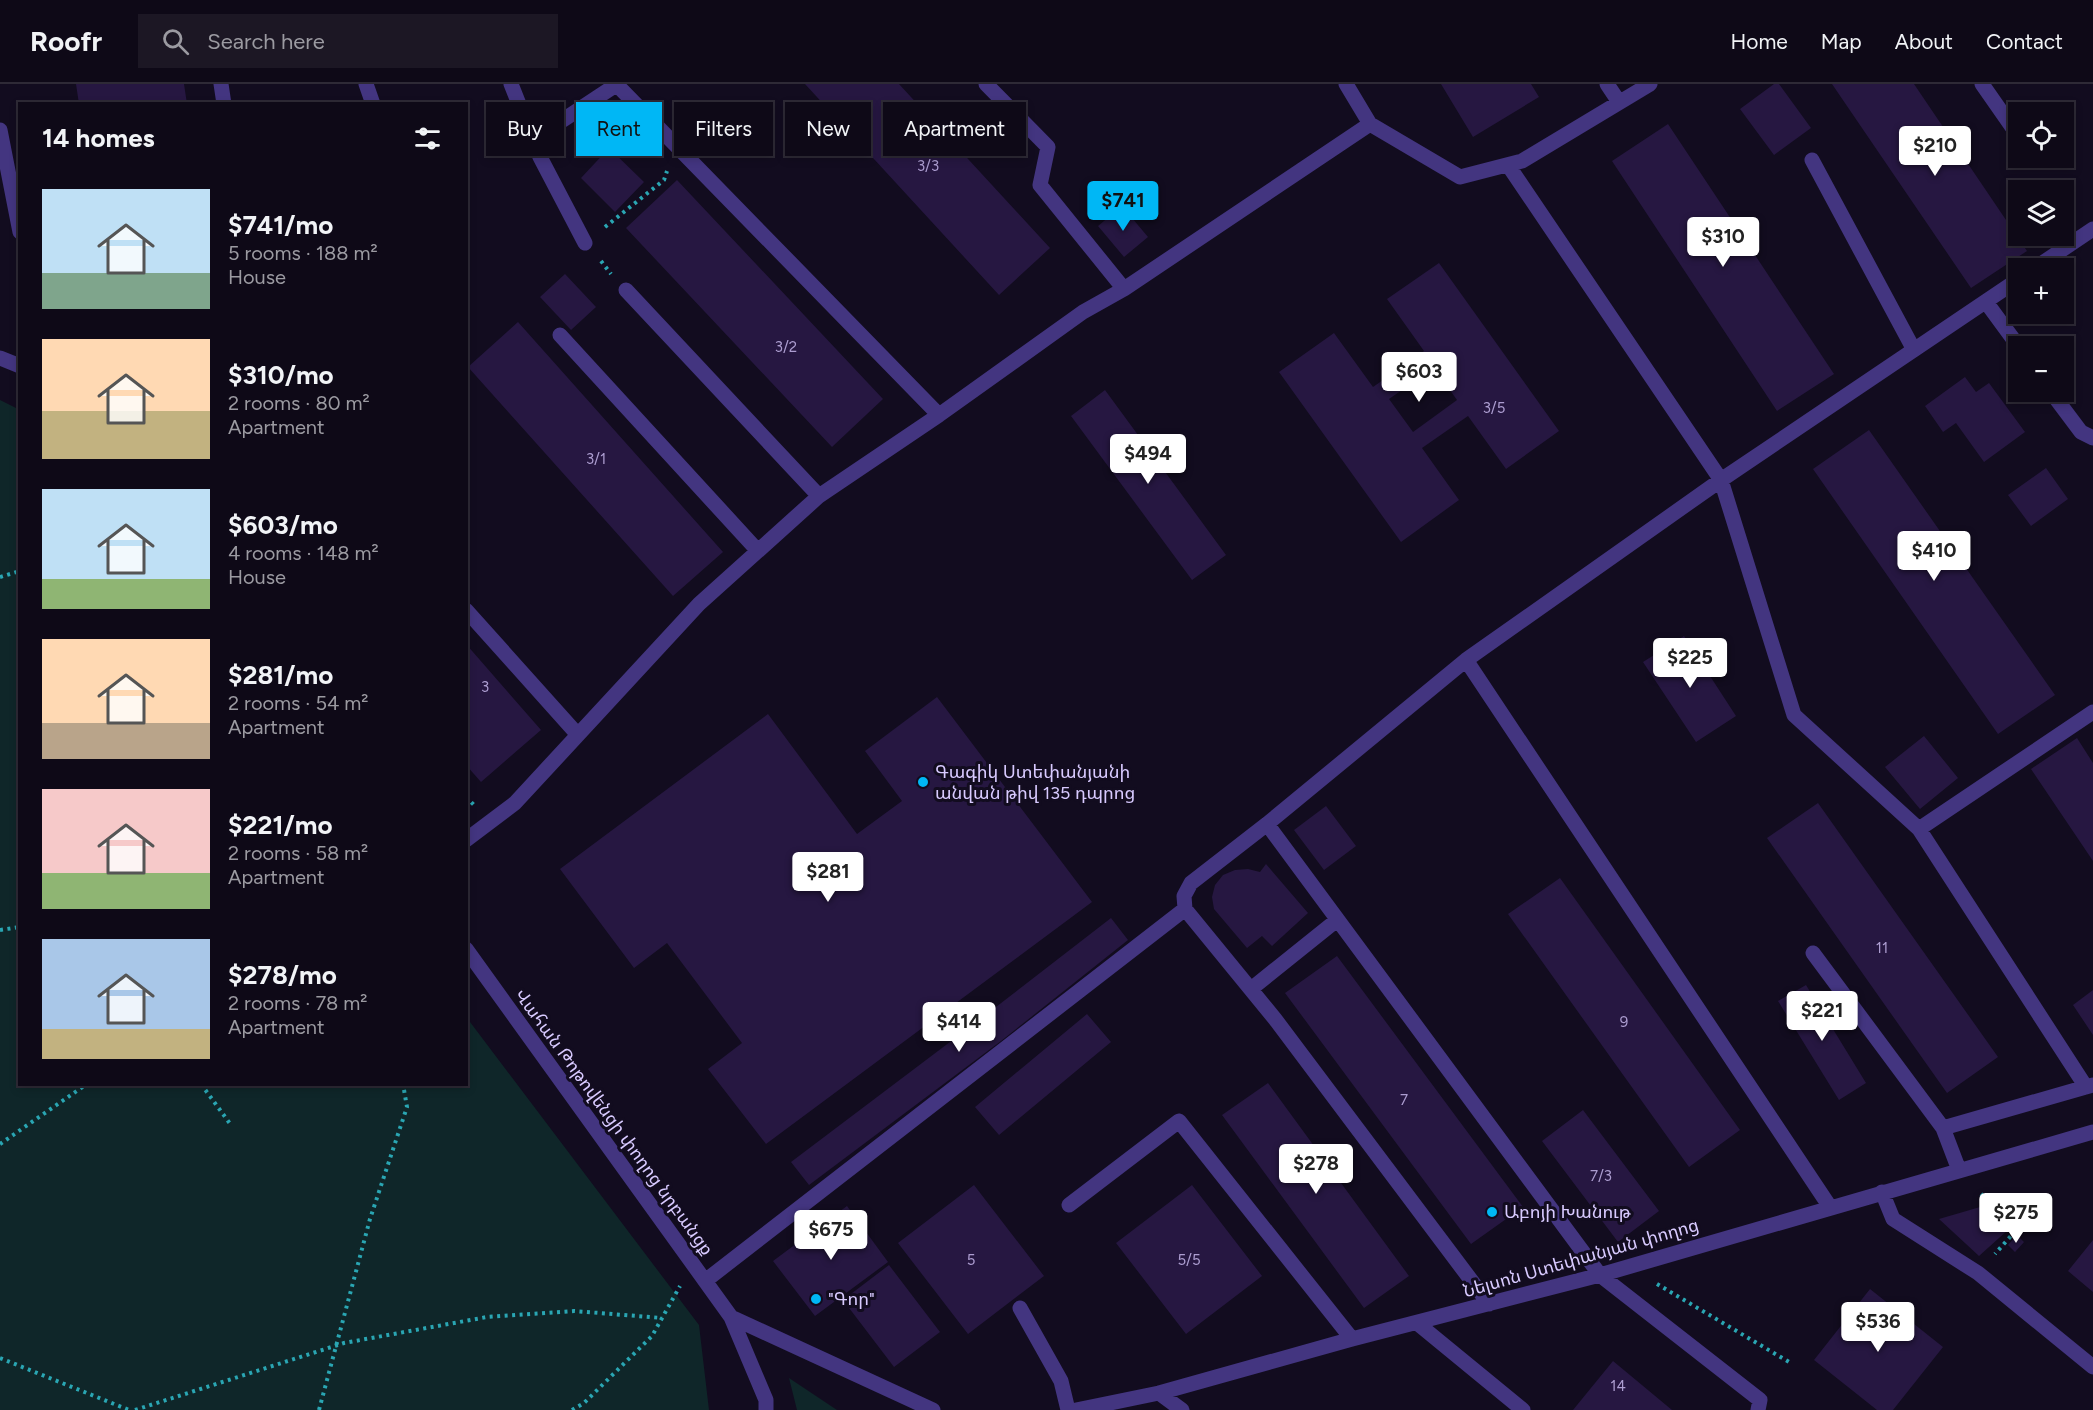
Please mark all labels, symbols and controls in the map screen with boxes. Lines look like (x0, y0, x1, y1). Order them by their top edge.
search box (138, 14, 558, 68)
text: Roofr (30, 24, 102, 58)
icon: search (159, 25, 192, 58)
text: Search here (207, 28, 325, 55)
text: Home (1731, 29, 1788, 54)
text: Map (1821, 29, 1862, 54)
text: About (1895, 29, 1953, 54)
text: Contact (1986, 29, 2063, 54)
chip: Buy (486, 102, 564, 156)
chip: Rent (576, 102, 662, 156)
chip: Filters (674, 102, 773, 156)
chip: New (785, 102, 871, 156)
chip: Apartment (883, 102, 1026, 156)
map controls (2008, 102, 2074, 402)
button: locate (2008, 102, 2074, 168)
text: 14 homes (42, 122, 155, 154)
icon: filters (411, 122, 444, 155)
pin: $210 (1899, 126, 1971, 177)
text: $210 (1913, 133, 1957, 157)
house number: 3/3 (917, 157, 939, 175)
button: layers (2008, 180, 2074, 246)
pin: $741 (1087, 181, 1159, 232)
text: $741 (1101, 188, 1145, 212)
text: $741/mo (228, 209, 333, 241)
icon: home (90, 213, 162, 285)
pin: $310 (1687, 217, 1759, 268)
text: $310 (1701, 224, 1745, 248)
text: 5 rooms · 188 m² (228, 241, 378, 265)
button: + (2008, 258, 2074, 324)
text: House (228, 265, 286, 289)
button: − (2008, 336, 2074, 402)
house number: 3/2 (775, 338, 797, 356)
pin: $603 (1383, 352, 1455, 403)
text: $310/mo (228, 359, 334, 391)
text: $603 (1396, 359, 1442, 383)
icon: home (90, 363, 162, 435)
text: 2 rooms · 80 m² (228, 391, 370, 415)
house number: 3/5 (1483, 399, 1505, 417)
text: Apartment (228, 415, 325, 439)
pin: $494 (1112, 434, 1184, 485)
text: $494 (1124, 441, 1172, 465)
house number: 3/1 (586, 450, 606, 468)
text: $603/mo (228, 509, 338, 541)
icon: home (90, 513, 162, 585)
pin: $410 (1898, 531, 1970, 582)
text: $410 (1911, 538, 1957, 562)
text: 4 rooms · 148 m² (228, 541, 379, 565)
text: House (228, 565, 286, 589)
pin: $225 (1654, 638, 1726, 689)
text: $225 (1667, 645, 1713, 669)
text: $281/mo (228, 659, 333, 691)
icon: home (90, 663, 162, 735)
house number: 3 (481, 678, 489, 696)
text: 2 rooms · 54 m² (228, 691, 368, 715)
text: Apartment (228, 715, 325, 739)
place label: Գագիկ Ստեփանյանի անվան թիվ 135 դպրոց (935, 761, 1135, 804)
marker: Գագիկ Ստեփանյանի անվան թիվ 135 դպրոց (916, 775, 930, 789)
text: $221/mo (228, 809, 333, 841)
icon: home (90, 813, 162, 885)
text: 2 rooms · 58 m² (228, 841, 368, 865)
pin: $281 (792, 852, 864, 903)
text: $281 (806, 859, 850, 883)
text: Apartment (228, 865, 325, 889)
house number: 11 (1876, 939, 1888, 957)
text: $278/mo (228, 959, 337, 991)
icon: home (90, 963, 162, 1035)
street label: Վահան Թոթովենցի փողոց նրբանցք (510, 984, 718, 1260)
text: 2 rooms · 78 m² (228, 991, 368, 1015)
pin: $221 (1786, 991, 1858, 1042)
text: $221 (1801, 998, 1843, 1022)
pin: $414 (923, 1002, 995, 1053)
text: $414 (937, 1009, 981, 1033)
house number: 9 (1620, 1013, 1628, 1031)
text: Apartment (228, 1015, 325, 1039)
house number: 7 (1400, 1091, 1408, 1109)
pin: $278 (1280, 1144, 1352, 1195)
text: $278 (1293, 1151, 1339, 1175)
house number: 7/3 (1590, 1167, 1612, 1185)
pin: $275 (1980, 1193, 2052, 1244)
text: $275 (1993, 1200, 2039, 1224)
place label: Աբոյի Խանութ (1504, 1201, 1632, 1223)
marker: Աբոյի Խանութ (1485, 1205, 1499, 1219)
pin: $675 (795, 1210, 867, 1261)
street label: Նելսոն Ստեփանյան փողոց (1461, 1214, 1701, 1302)
text: $675 (808, 1217, 854, 1241)
house number: 5 (967, 1251, 975, 1269)
house number: 5/5 (1177, 1251, 1201, 1269)
place label: "Գոր" (828, 1288, 875, 1310)
marker: "Գոր" (809, 1292, 823, 1306)
pin: $536 (1842, 1302, 1914, 1353)
text: $536 (1855, 1309, 1901, 1333)
house number: 14 (1610, 1377, 1626, 1395)

